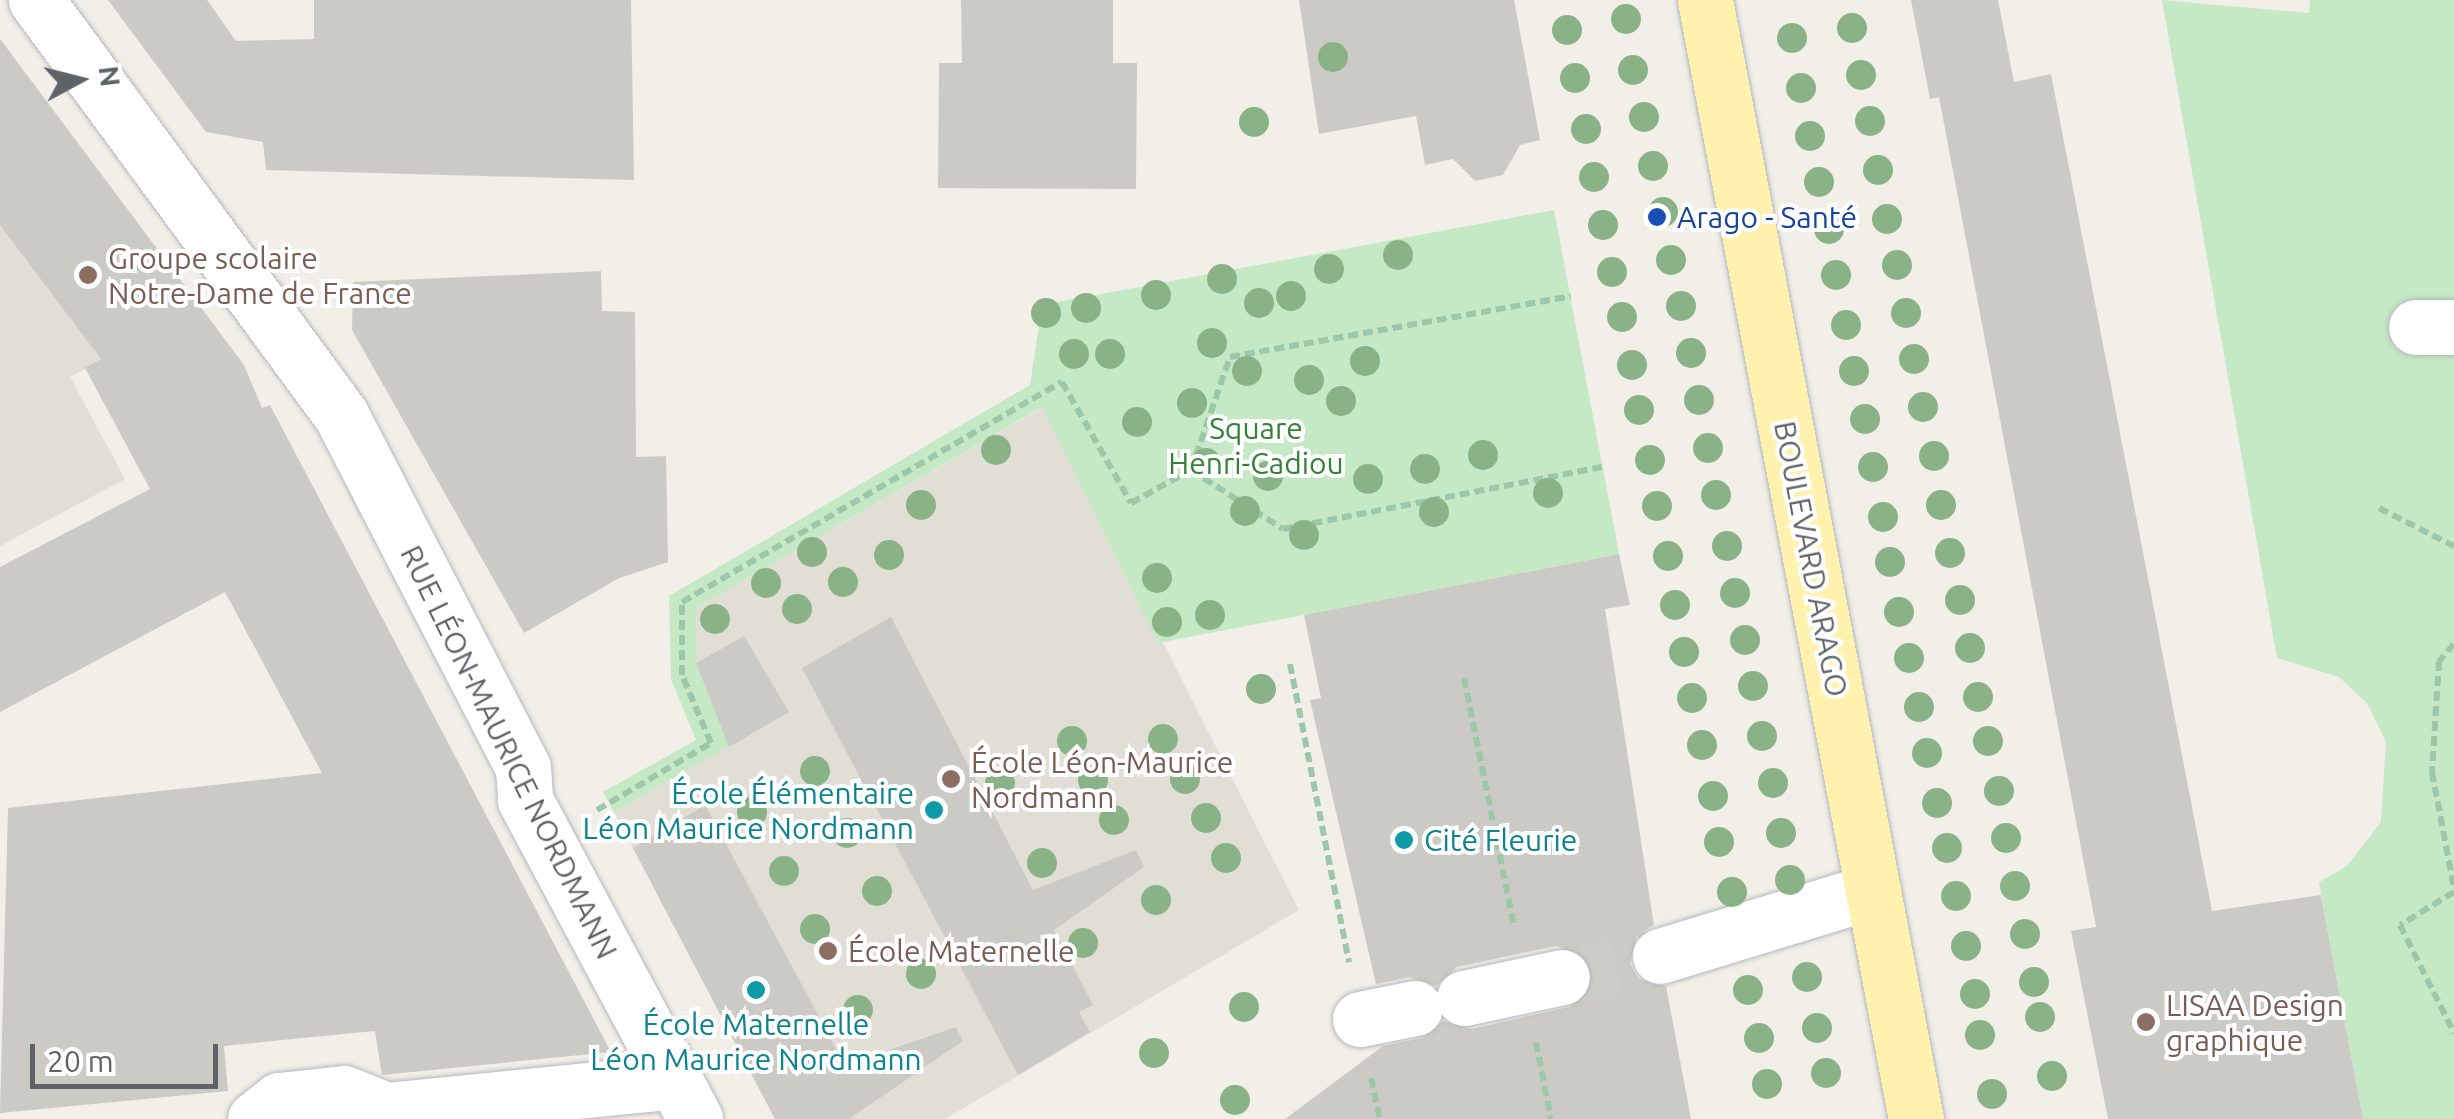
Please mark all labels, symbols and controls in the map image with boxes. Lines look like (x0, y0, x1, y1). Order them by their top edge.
north arrow (30, 30, 130, 130)
text: N (94, 64, 127, 89)
place label: Arago - Santé (1677, 199, 1857, 235)
marker: Arago - Santé (1646, 206, 1668, 228)
place label: Groupe scolaire Notre-Dame de France (108, 240, 412, 310)
marker: Groupe scolaire Notre-Dame de France (77, 264, 99, 286)
park label: Square Henri-Cadiou (1168, 410, 1344, 480)
street label: BOULEVARD ARAGO (1767, 418, 1855, 700)
street label: RUE LÉON-MAURICE NORDMANN (393, 539, 625, 965)
place label: École Léon-Maurice Nordmann (971, 744, 1233, 814)
marker: École Léon-Maurice Nordmann (940, 768, 962, 790)
place label: École Élémentaire Léon Maurice Nordmann (583, 775, 914, 846)
marker: École Élémentaire Léon Maurice Nordmann (923, 799, 945, 821)
place label: Cité Fleurie (1424, 822, 1577, 858)
marker: Cité Fleurie (1393, 829, 1415, 851)
place label: École Maternelle (848, 933, 1075, 969)
marker: École Maternelle (817, 940, 839, 962)
marker: École Maternelle Léon Maurice Nordmann (745, 979, 767, 1001)
place label: LISAA Design graphique (2166, 987, 2344, 1058)
place label: École Maternelle Léon Maurice Nordmann (590, 1006, 922, 1076)
marker: LISAA Design graphique (2135, 1011, 2157, 1033)
scale bar (35, 1024, 222, 1086)
text: 20 m (47, 1044, 114, 1078)

